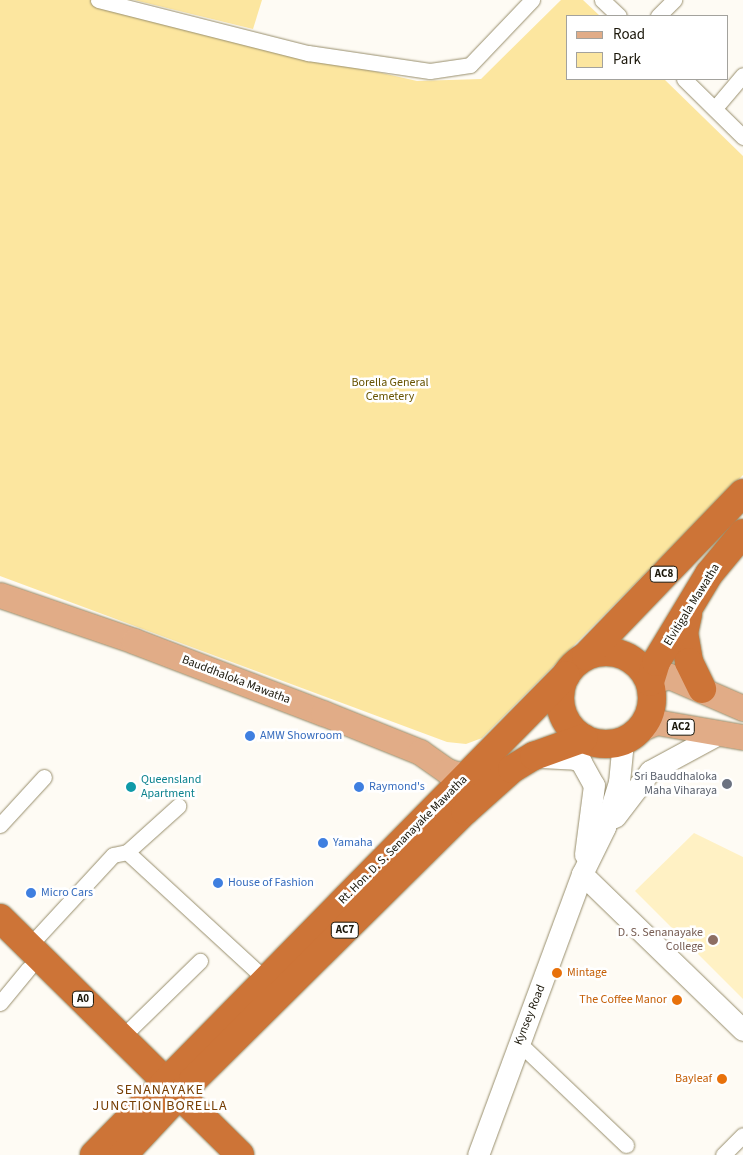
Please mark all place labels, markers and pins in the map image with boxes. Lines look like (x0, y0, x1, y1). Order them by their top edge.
place label: AMW Showroom (260, 729, 342, 743)
marker: AMW Showroom (244, 730, 256, 742)
place label: Sri Bauddhaloka Maha Viharaya (634, 770, 717, 798)
place label: Queensland Apartment (141, 773, 201, 801)
marker: Sri Bauddhaloka Maha Viharaya (721, 778, 733, 790)
place label: Raymond's (369, 780, 425, 794)
marker: Queensland Apartment (125, 781, 137, 793)
marker: Raymond's (353, 781, 365, 793)
place label: Yamaha (333, 836, 373, 850)
marker: Yamaha (317, 837, 329, 849)
place label: House of Fashion (228, 876, 314, 890)
marker: House of Fashion (212, 877, 224, 889)
place label: Micro Cars (41, 886, 93, 900)
marker: Micro Cars (25, 887, 37, 899)
place label: D. S. Senanayake College (618, 926, 703, 954)
marker: D. S. Senanayake College (707, 934, 719, 946)
place label: Mintage (567, 966, 607, 980)
marker: Mintage (551, 967, 563, 979)
place label: The Coffee Manor (579, 993, 667, 1007)
marker: The Coffee Manor (671, 994, 683, 1006)
place label: Bayleaf (675, 1072, 712, 1086)
marker: Bayleaf (716, 1073, 728, 1085)

